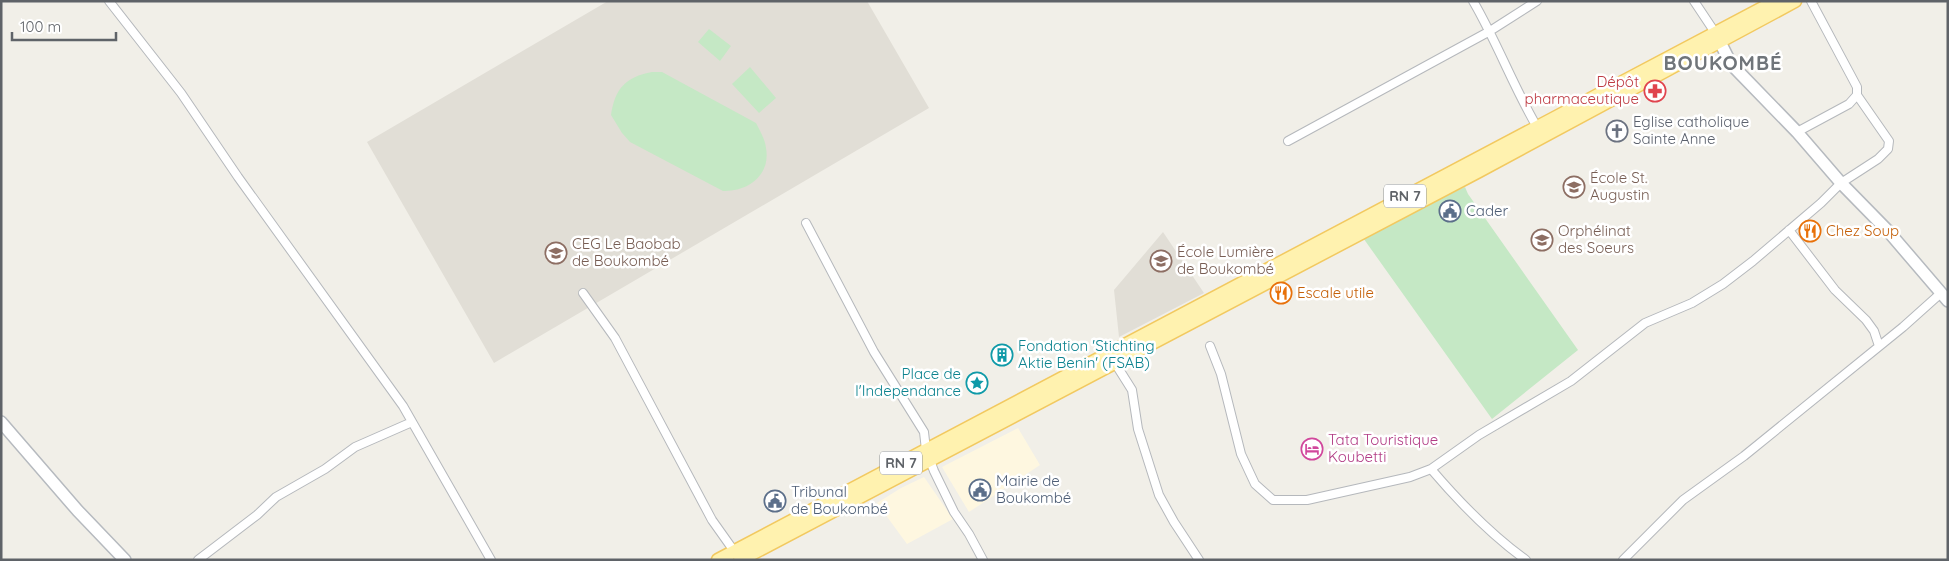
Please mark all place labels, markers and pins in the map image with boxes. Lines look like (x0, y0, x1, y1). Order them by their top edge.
place label: Dépôt pharmaceutique (1525, 72, 1639, 108)
pharmacy icon: Dépôt pharmaceutique (1643, 79, 1667, 103)
place label: Eglise catholique Sainte Anne (1633, 112, 1749, 148)
church icon: Eglise catholique Sainte Anne (1605, 119, 1629, 143)
place label: École St. Augustin (1590, 168, 1650, 204)
school or university icon: École St. Augustin (1562, 175, 1586, 199)
public building icon: Cader (1438, 199, 1462, 223)
place label: Cader (1466, 201, 1508, 220)
restaurant icon: Chez Soup (1798, 219, 1822, 243)
place label: Orphélinat des Soeurs (1558, 221, 1634, 257)
place label: Chez Soup (1826, 221, 1899, 240)
school or university icon: Orphélinat des Soeurs (1530, 228, 1554, 252)
place label: CEG Le Baobab de Boukombé (572, 234, 681, 270)
school or university icon: CEG Le Baobab de Boukombé (544, 241, 568, 265)
place label: École Lumière de Boukombé (1177, 242, 1274, 278)
school or university icon: École Lumière de Boukombé (1149, 249, 1173, 273)
restaurant icon: Escale utile (1269, 281, 1293, 305)
place label: Escale utile (1297, 283, 1374, 302)
place label: Fondation 'Stichting Aktie Benin' (FSAB) (1018, 336, 1155, 372)
building icon: Fondation 'Stichting Aktie Benin' (FSAB) (990, 343, 1014, 367)
place label: Place de l'Independance (855, 364, 961, 400)
place icon: Place de l'Independance (965, 371, 989, 395)
place label: Tata Touristique Koubetti (1328, 430, 1438, 466)
hotel icon: Tata Touristique Koubetti (1300, 437, 1324, 461)
place label: Mairie de Boukombé (996, 471, 1071, 507)
public building icon: Mairie de Boukombé (968, 478, 992, 502)
place label: Tribunal de Boukombé (791, 482, 888, 518)
public building icon: Tribunal de Boukombé (763, 489, 787, 513)

